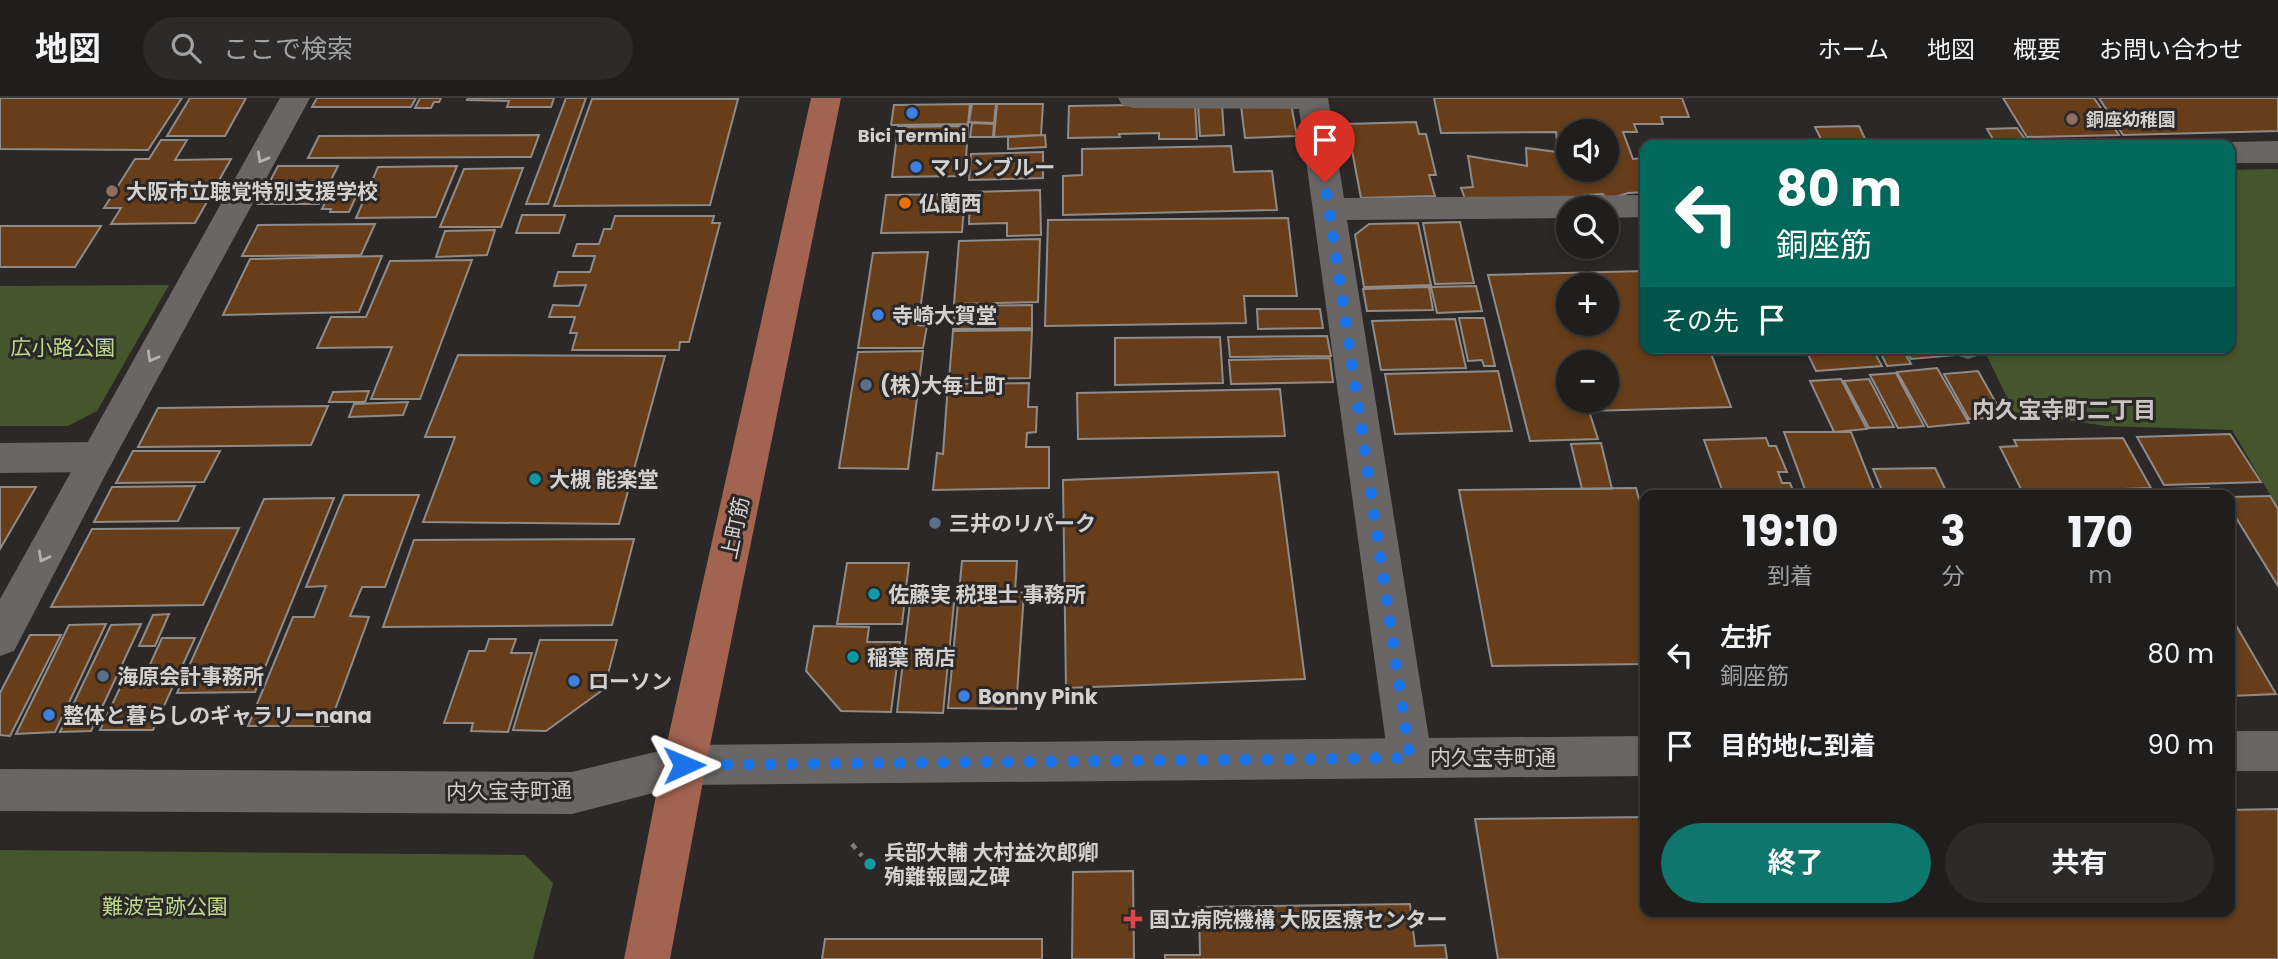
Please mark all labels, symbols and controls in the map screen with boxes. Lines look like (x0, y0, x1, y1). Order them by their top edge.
search box (143, 17, 633, 80)
text: 地図 (35, 25, 101, 72)
icon: search (167, 29, 205, 67)
text: ここで検索 (223, 31, 353, 67)
text: ホーム (1818, 33, 1889, 66)
text: 地図 (1927, 33, 1975, 66)
text: 概要 (2013, 33, 2061, 66)
text: お問い合わせ (2099, 33, 2243, 66)
marker: Bici Termini (904, 105, 920, 121)
place label: 銅座幼稚園 (2085, 107, 2176, 132)
pin (1295, 110, 1355, 182)
marker: 銅座幼稚園 (2064, 111, 2080, 127)
map controls (1556, 119, 1619, 413)
button: sound (1556, 119, 1619, 182)
icon: arrive (1306, 121, 1344, 159)
place label: Bici Termini (858, 123, 966, 148)
one-way arrow (257, 150, 270, 163)
place label: マリンブルー (930, 153, 1055, 182)
text: 80 m (1776, 155, 1902, 223)
marker: マリンブルー (908, 159, 924, 175)
icon: left (1661, 168, 1752, 259)
place label: 大阪市立聴覚特別支援学校 (126, 177, 378, 206)
marker: 大阪市立聴覚特別支援学校 (104, 183, 120, 199)
place label: 仏蘭西 (919, 189, 982, 218)
marker: 仏蘭西 (897, 195, 913, 211)
button: search (1556, 196, 1619, 259)
text: 銅座筋 (1776, 222, 1872, 267)
button: + (1556, 273, 1619, 336)
place label: 寺崎大賀堂 (892, 301, 997, 330)
icon: arrive (1753, 301, 1791, 339)
text: その先 (1661, 303, 1739, 339)
marker: 寺崎大賀堂 (870, 307, 886, 323)
park label: 広小路公園 (11, 333, 116, 362)
one-way arrow (147, 349, 160, 362)
button: − (1556, 350, 1619, 413)
place label: (株)大毎上町 (880, 371, 1005, 400)
marker: (株)大毎上町 (858, 377, 874, 393)
district label: 内久宝寺町二丁目 (1972, 394, 2156, 426)
place label: 大槻 能楽堂 (549, 465, 658, 494)
marker: 大槻 能楽堂 (527, 471, 543, 487)
street label: 上町筋 (714, 494, 756, 562)
text: 19:10 (1742, 502, 1839, 561)
text: 3 (1940, 502, 1966, 561)
text: 170 (2068, 503, 2133, 562)
place label: 三井のリパーク (949, 509, 1096, 538)
marker: 三井のリパーク (927, 515, 943, 531)
one-way arrow (38, 549, 52, 562)
text: m (2089, 559, 2112, 591)
text: 到着 (1767, 560, 1813, 592)
text: 分 (1942, 560, 1965, 592)
place label: 佐藤実 税理士 事務所 (888, 580, 1086, 609)
marker: 佐藤実 税理士 事務所 (866, 586, 882, 602)
text: 左折 (1720, 619, 1772, 655)
icon: left (1661, 636, 1699, 674)
text: 80 m (2148, 636, 2214, 672)
place label: 稲葉 商店 (867, 643, 955, 672)
marker: 稲葉 商店 (845, 649, 861, 665)
text: 銅座筋 (1720, 660, 1789, 692)
place label: 海原会計事務所 (117, 662, 264, 691)
place label: ローソン (588, 667, 672, 696)
marker: 海原会計事務所 (95, 668, 111, 684)
marker: ローソン (566, 673, 582, 689)
place label: Bonny Pink (978, 682, 1098, 711)
marker: Bonny Pink (956, 688, 972, 704)
place label: 整体と暮らしのギャラリーnana (63, 701, 372, 730)
marker: 整体と暮らしのギャラリーnana (41, 707, 57, 723)
icon: arrive (1661, 727, 1699, 765)
text: 90 m (2148, 727, 2214, 763)
position arrow (647, 728, 721, 802)
text: 目的地に到着 (1720, 728, 1876, 764)
street label: 内久宝寺町通 (1430, 743, 1556, 772)
street label: 内久宝寺町通 (446, 775, 572, 807)
button: 終了 (1661, 823, 1931, 903)
button: 共有 (1945, 823, 2214, 903)
place label: 兵部大輔 大村益次郎卿 殉難報國之碑 (884, 838, 1098, 891)
marker: 兵部大輔 大村益次郎卿 殉難報國之碑 (862, 856, 878, 872)
park label: 難波宮跡公園 (102, 892, 228, 921)
place label: 国立病院機構 大阪医療センター (1149, 905, 1447, 934)
marker: 国立病院機構 大阪医療センター (1123, 909, 1143, 929)

